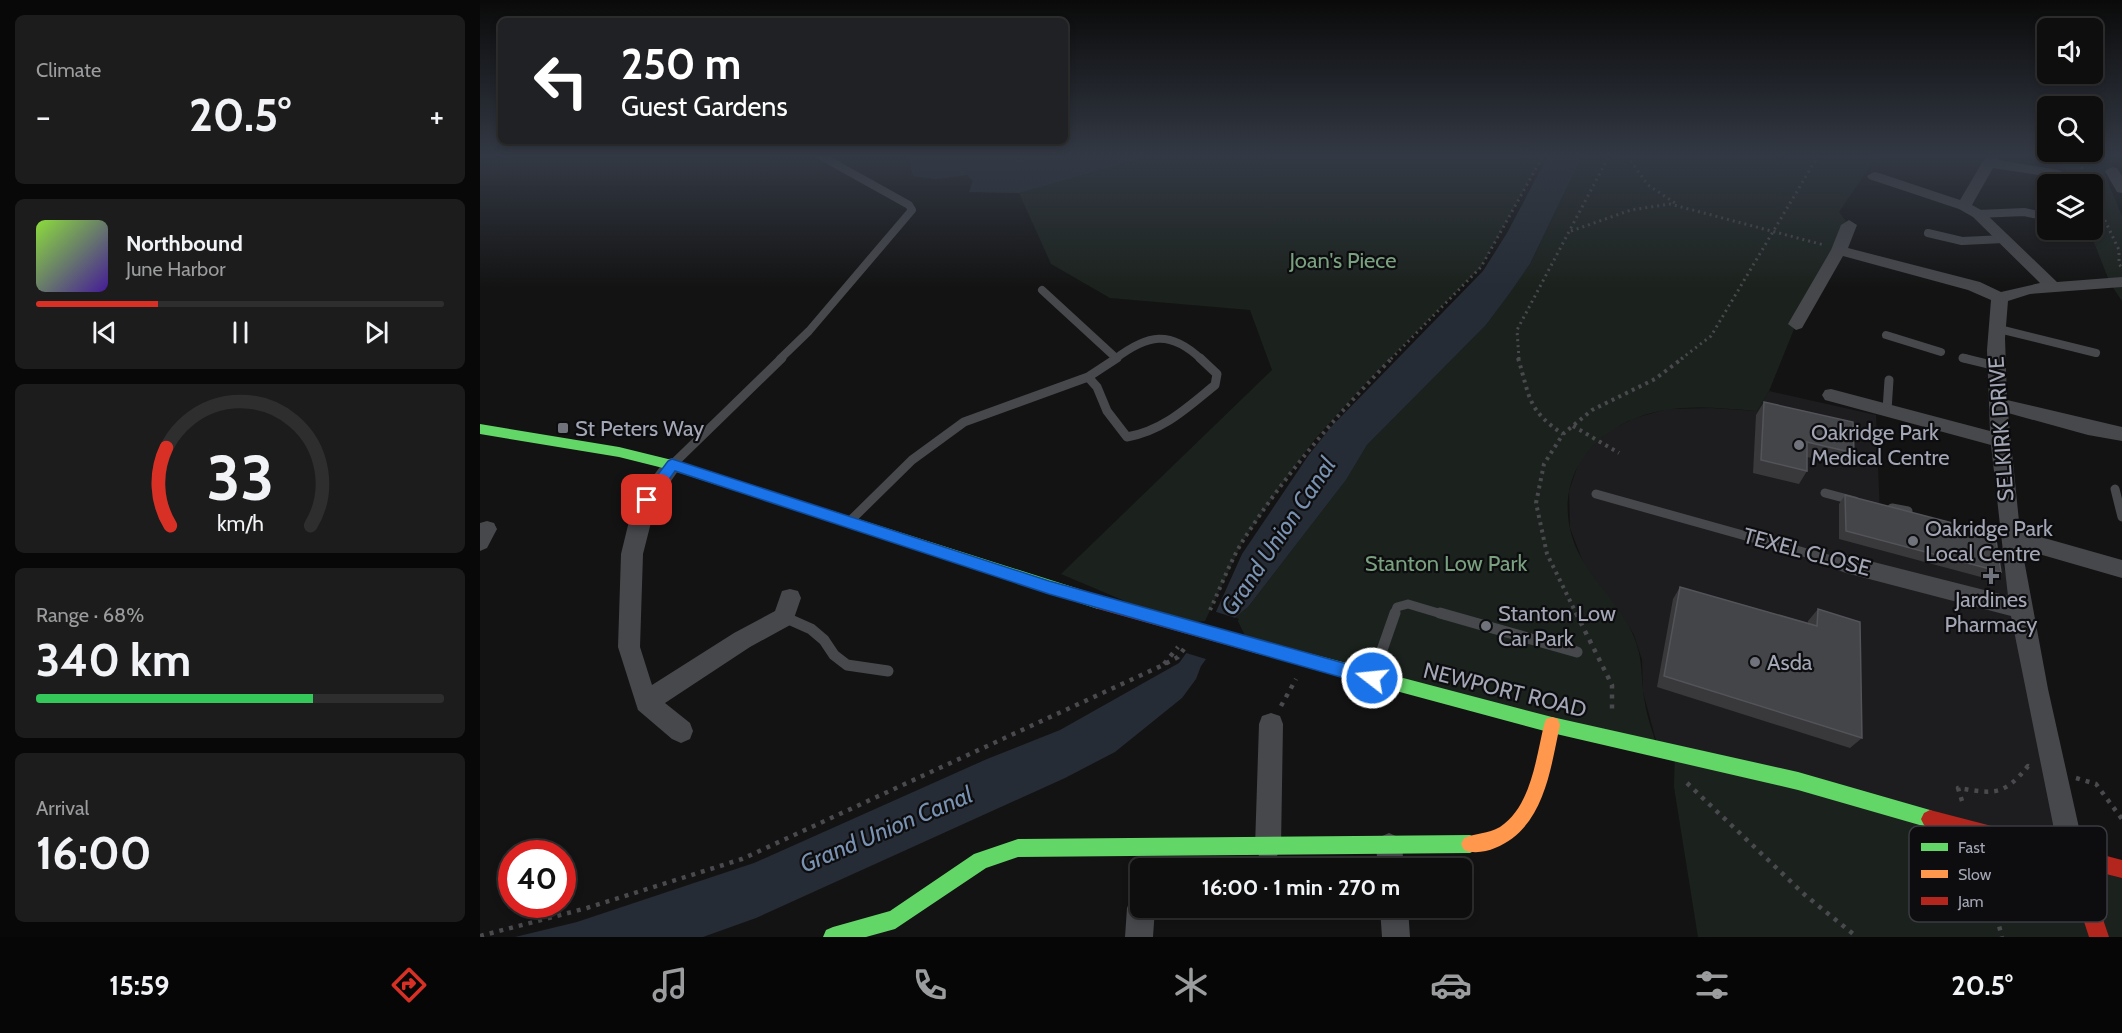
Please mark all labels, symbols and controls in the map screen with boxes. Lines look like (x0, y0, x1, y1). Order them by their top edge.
map controls (2037, 18, 2103, 240)
button: sound (2037, 18, 2103, 84)
text: 250 m (621, 38, 741, 90)
icon: left (522, 42, 600, 120)
text: Climate (36, 58, 101, 82)
text: 20.5° (189, 88, 291, 142)
text: Guest Gardens (621, 90, 788, 123)
text: − (36, 96, 51, 136)
text: + (429, 96, 444, 136)
button: search (2037, 96, 2103, 162)
button: layers (2037, 174, 2103, 240)
text: Northbound (126, 230, 243, 257)
park label: Joan's Piece (1289, 247, 1396, 274)
text: June Harbor (126, 257, 226, 281)
icon: previous (88, 316, 121, 349)
icon: pause (224, 316, 257, 349)
icon: next (360, 316, 393, 349)
street label: SELKIRK DRIVE (1982, 356, 2020, 502)
place label: St Peters Way (575, 415, 704, 442)
place label: Oakridge Park Medical Centre (1811, 419, 1949, 471)
marker: St Peters Way (556, 421, 570, 435)
marker: Oakridge Park Medical Centre (1792, 438, 1806, 452)
text: 33 (206, 440, 274, 516)
water label: Grand Union Canal (1214, 451, 1342, 621)
pin (621, 474, 672, 525)
icon: arrive (630, 483, 663, 516)
text: km/h (217, 510, 263, 536)
place label: Oakridge Park Local Centre (1925, 515, 2053, 567)
street label: TEXEL CLOSE (1740, 522, 1874, 582)
marker: Oakridge Park Local Centre (1906, 534, 1920, 548)
park label: Stanton Low Park (1365, 550, 1527, 577)
marker: Jardines Pharmacy (1984, 569, 1998, 583)
place label: Jardines Pharmacy (1945, 586, 2037, 638)
place label: Stanton Low Car Park (1498, 600, 1616, 652)
text: Range · 68% (36, 603, 144, 627)
marker: Stanton Low Car Park (1479, 619, 1493, 633)
text: 340 km (36, 633, 191, 687)
position arrow (1340, 646, 1404, 710)
place label: Asda (1767, 649, 1813, 676)
marker: Asda (1748, 655, 1762, 669)
street label: NEWPORT ROAD (1421, 657, 1589, 723)
water label: Grand Union Canal (795, 779, 977, 878)
text: Arrival (36, 796, 89, 820)
text: 16:00 (36, 826, 151, 880)
legend (1909, 826, 2107, 922)
text: Fast (1958, 838, 1986, 857)
speed limit sign: 40 (498, 840, 576, 918)
text: Slow (1958, 865, 1992, 884)
text: 16:00 · 1 min · 270 m (1202, 874, 1400, 901)
text: Jam (1957, 892, 1984, 911)
icon: directions (388, 964, 430, 1006)
icon: music (649, 964, 691, 1006)
icon: phone (909, 964, 951, 1006)
icon: climate (1170, 964, 1212, 1006)
icon: car (1430, 964, 1472, 1006)
icon: filters (1691, 964, 1733, 1006)
text: 15:59 (109, 969, 169, 1002)
text: 20.5° (1951, 969, 2013, 1002)

